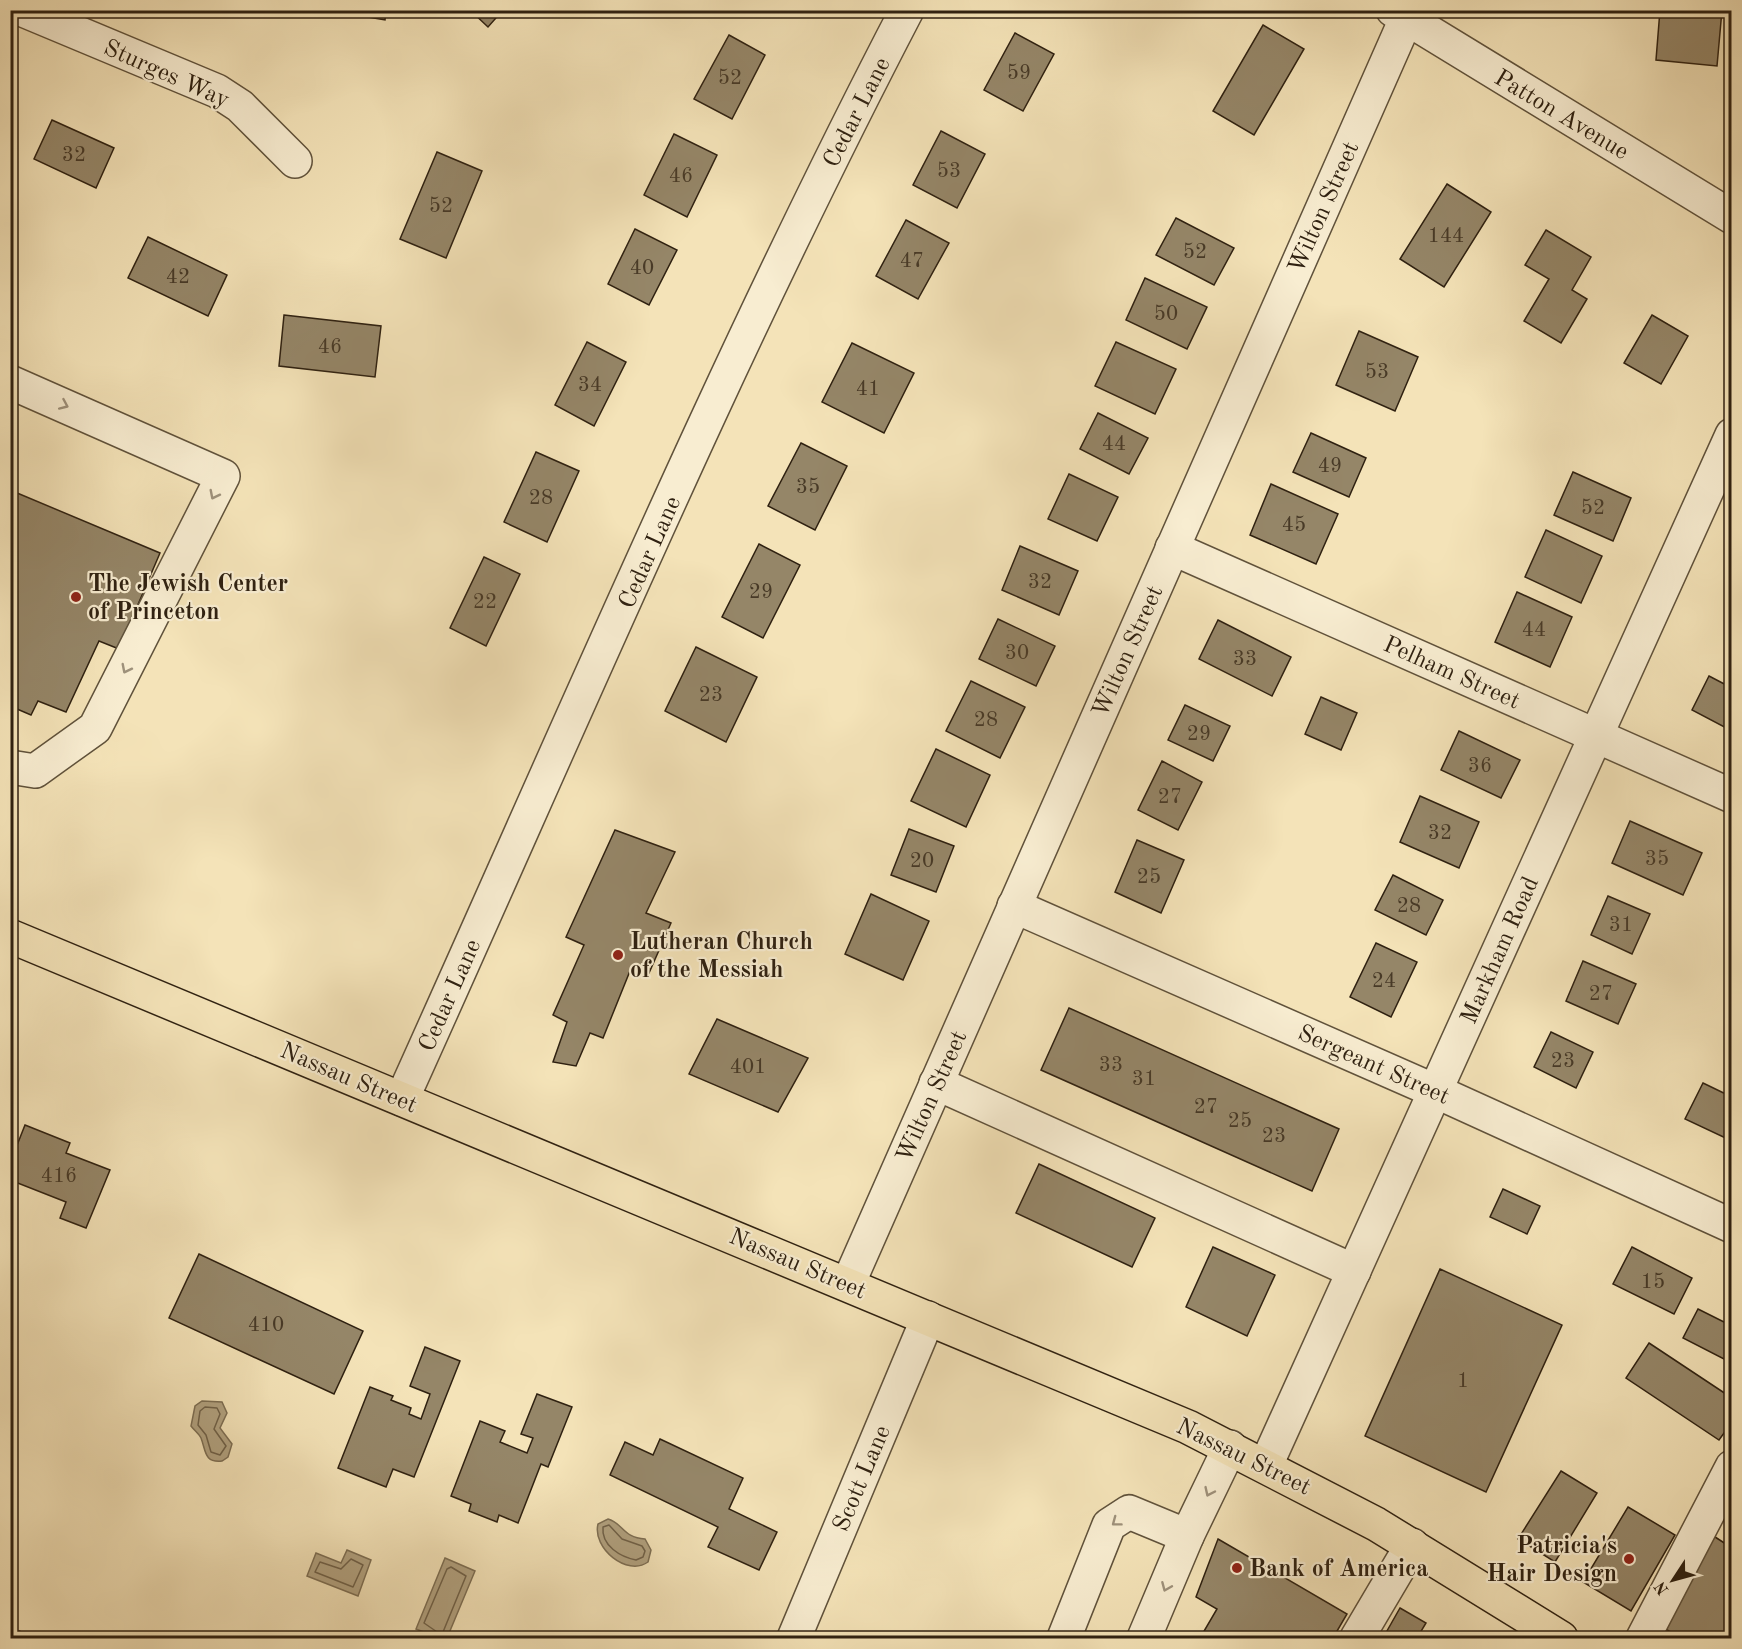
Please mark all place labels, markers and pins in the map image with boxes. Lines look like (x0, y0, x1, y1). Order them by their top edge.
place label: The Jewish Center of Princeton (88, 573, 288, 625)
marker: The Jewish Center of Princeton (69, 590, 83, 604)
place label: Lutheran Church of the Messiah (630, 931, 813, 983)
marker: Lutheran Church of the Messiah (611, 948, 625, 962)
place label: Patricia's Hair Design (1487, 1535, 1617, 1587)
marker: Patricia's Hair Design (1622, 1552, 1636, 1566)
place label: Bank of America (1249, 1558, 1429, 1582)
marker: Bank of America (1230, 1561, 1244, 1575)

